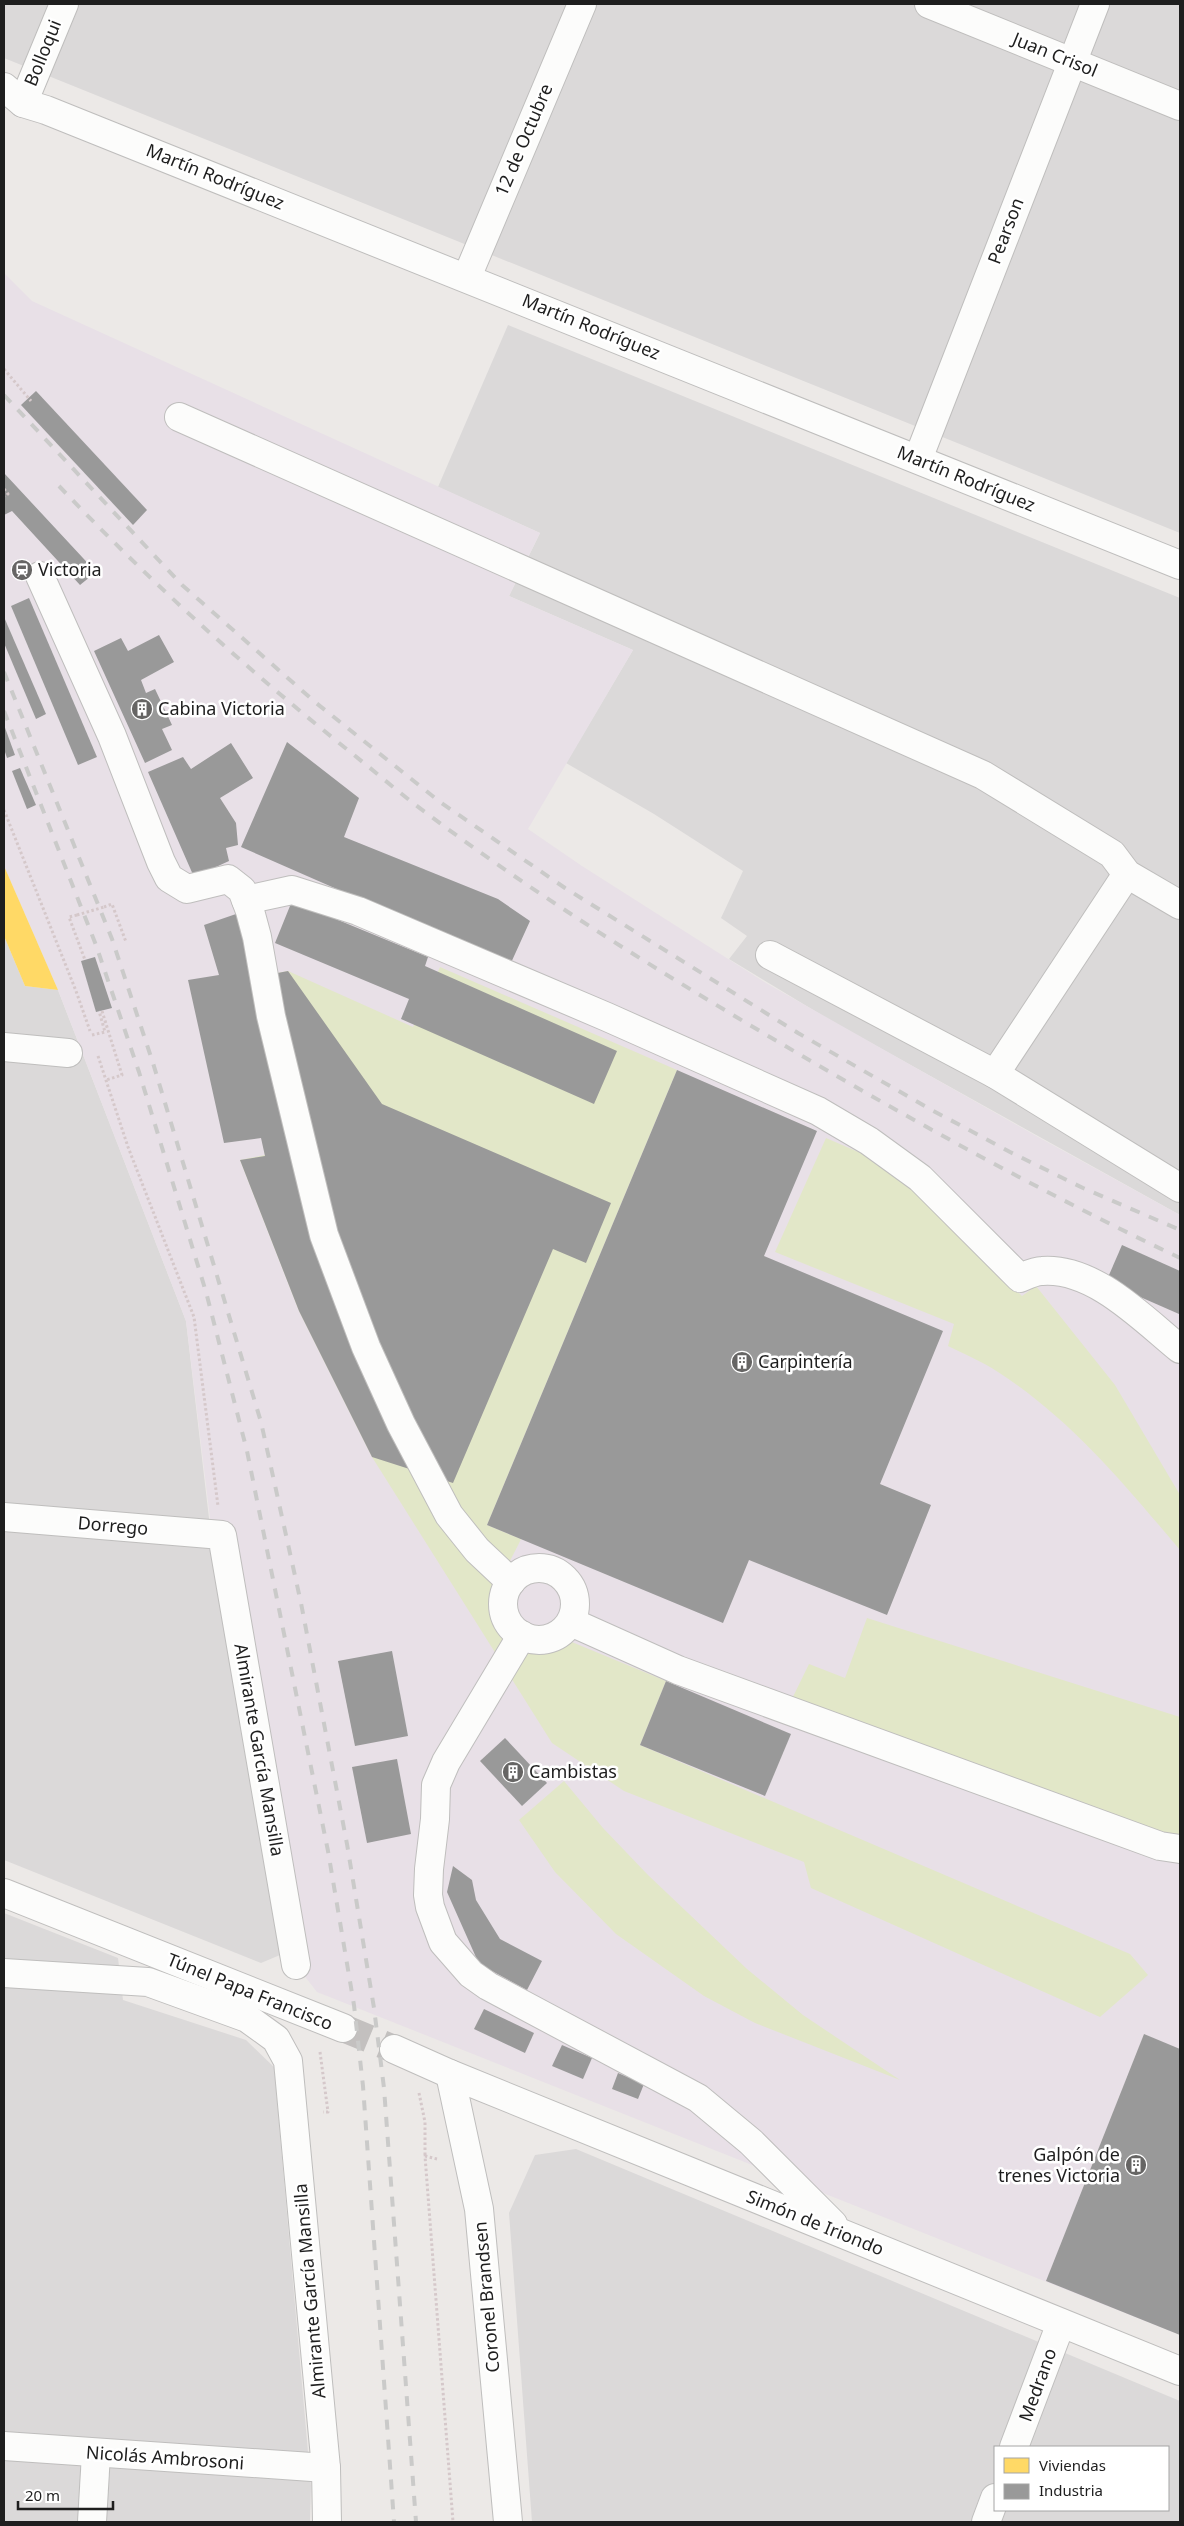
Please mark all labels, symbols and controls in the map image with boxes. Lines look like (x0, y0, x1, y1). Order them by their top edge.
street label: Bolloqui (18, 16, 66, 89)
street label: Juan Crisol (1008, 25, 1101, 82)
street label: 12 de Octubre (489, 80, 558, 199)
street label: Martín Rodríguez (143, 137, 288, 215)
street label: Pearson (981, 194, 1029, 267)
street label: Martín Rodríguez (519, 287, 664, 365)
street label: Martín Rodríguez (894, 439, 1039, 517)
place label: Victoria (38, 557, 102, 581)
station icon: Victoria (10, 558, 34, 582)
place label: Cabina Victoria (158, 696, 285, 720)
building icon: Cabina Victoria (130, 697, 154, 721)
place label: Carpintería (758, 1349, 853, 1373)
building icon: Carpintería (730, 1350, 754, 1374)
street label: Dorrego (77, 1510, 149, 1540)
street label: Almirante García Mansilla (229, 1641, 291, 1858)
place label: Cambistas (529, 1759, 617, 1783)
building icon: Cambistas (501, 1760, 525, 1784)
street label: Túnel Papa Francisco (164, 1947, 337, 2035)
place label: Galpón de trenes Victoria (998, 2142, 1120, 2187)
building icon: Galpón de trenes Victoria (1124, 2153, 1148, 2177)
street label: Almirante García Mansilla (288, 2183, 330, 2400)
street label: Simón de Iriondo (743, 2184, 888, 2261)
street label: Coronel Brandsen (467, 2220, 505, 2374)
street label: Medrano (1013, 2345, 1061, 2425)
street label: Nicolás Ambrosoni (85, 2440, 245, 2475)
legend (994, 2446, 1169, 2511)
text: Viviendas (1039, 2455, 1106, 2475)
scale bar (18, 2478, 112, 2510)
text: Industria (1039, 2480, 1103, 2500)
text: 20 m (25, 2485, 60, 2505)

